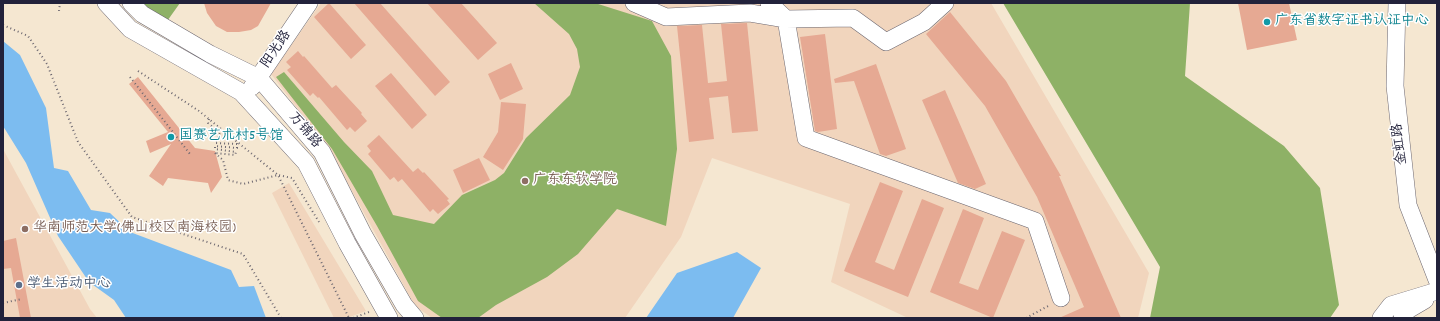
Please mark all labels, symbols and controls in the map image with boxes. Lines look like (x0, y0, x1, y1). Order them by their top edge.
place label: 广东省数字证书认证中心 (1275, 14, 1429, 30)
marker: 广东省数字证书认证中心 (1262, 17, 1272, 27)
street label: 阳光路 (258, 28, 296, 72)
street label: 万锦路 (284, 110, 324, 152)
street label: 金虹路 (1390, 122, 1412, 166)
place label: 国赛艺术村5号馆 (179, 129, 283, 145)
marker: 国赛艺术村5号馆 (166, 132, 176, 142)
place label: 广东东软学院 (533, 173, 617, 189)
marker: 广东东软学院 (520, 176, 530, 186)
place label: 华南师范大学(佛山校区南海校园) (33, 221, 236, 237)
marker: 华南师范大学(佛山校区南海校园) (20, 224, 30, 234)
place label: 学生活动中心 (27, 277, 111, 293)
marker: 学生活动中心 (14, 280, 24, 290)

